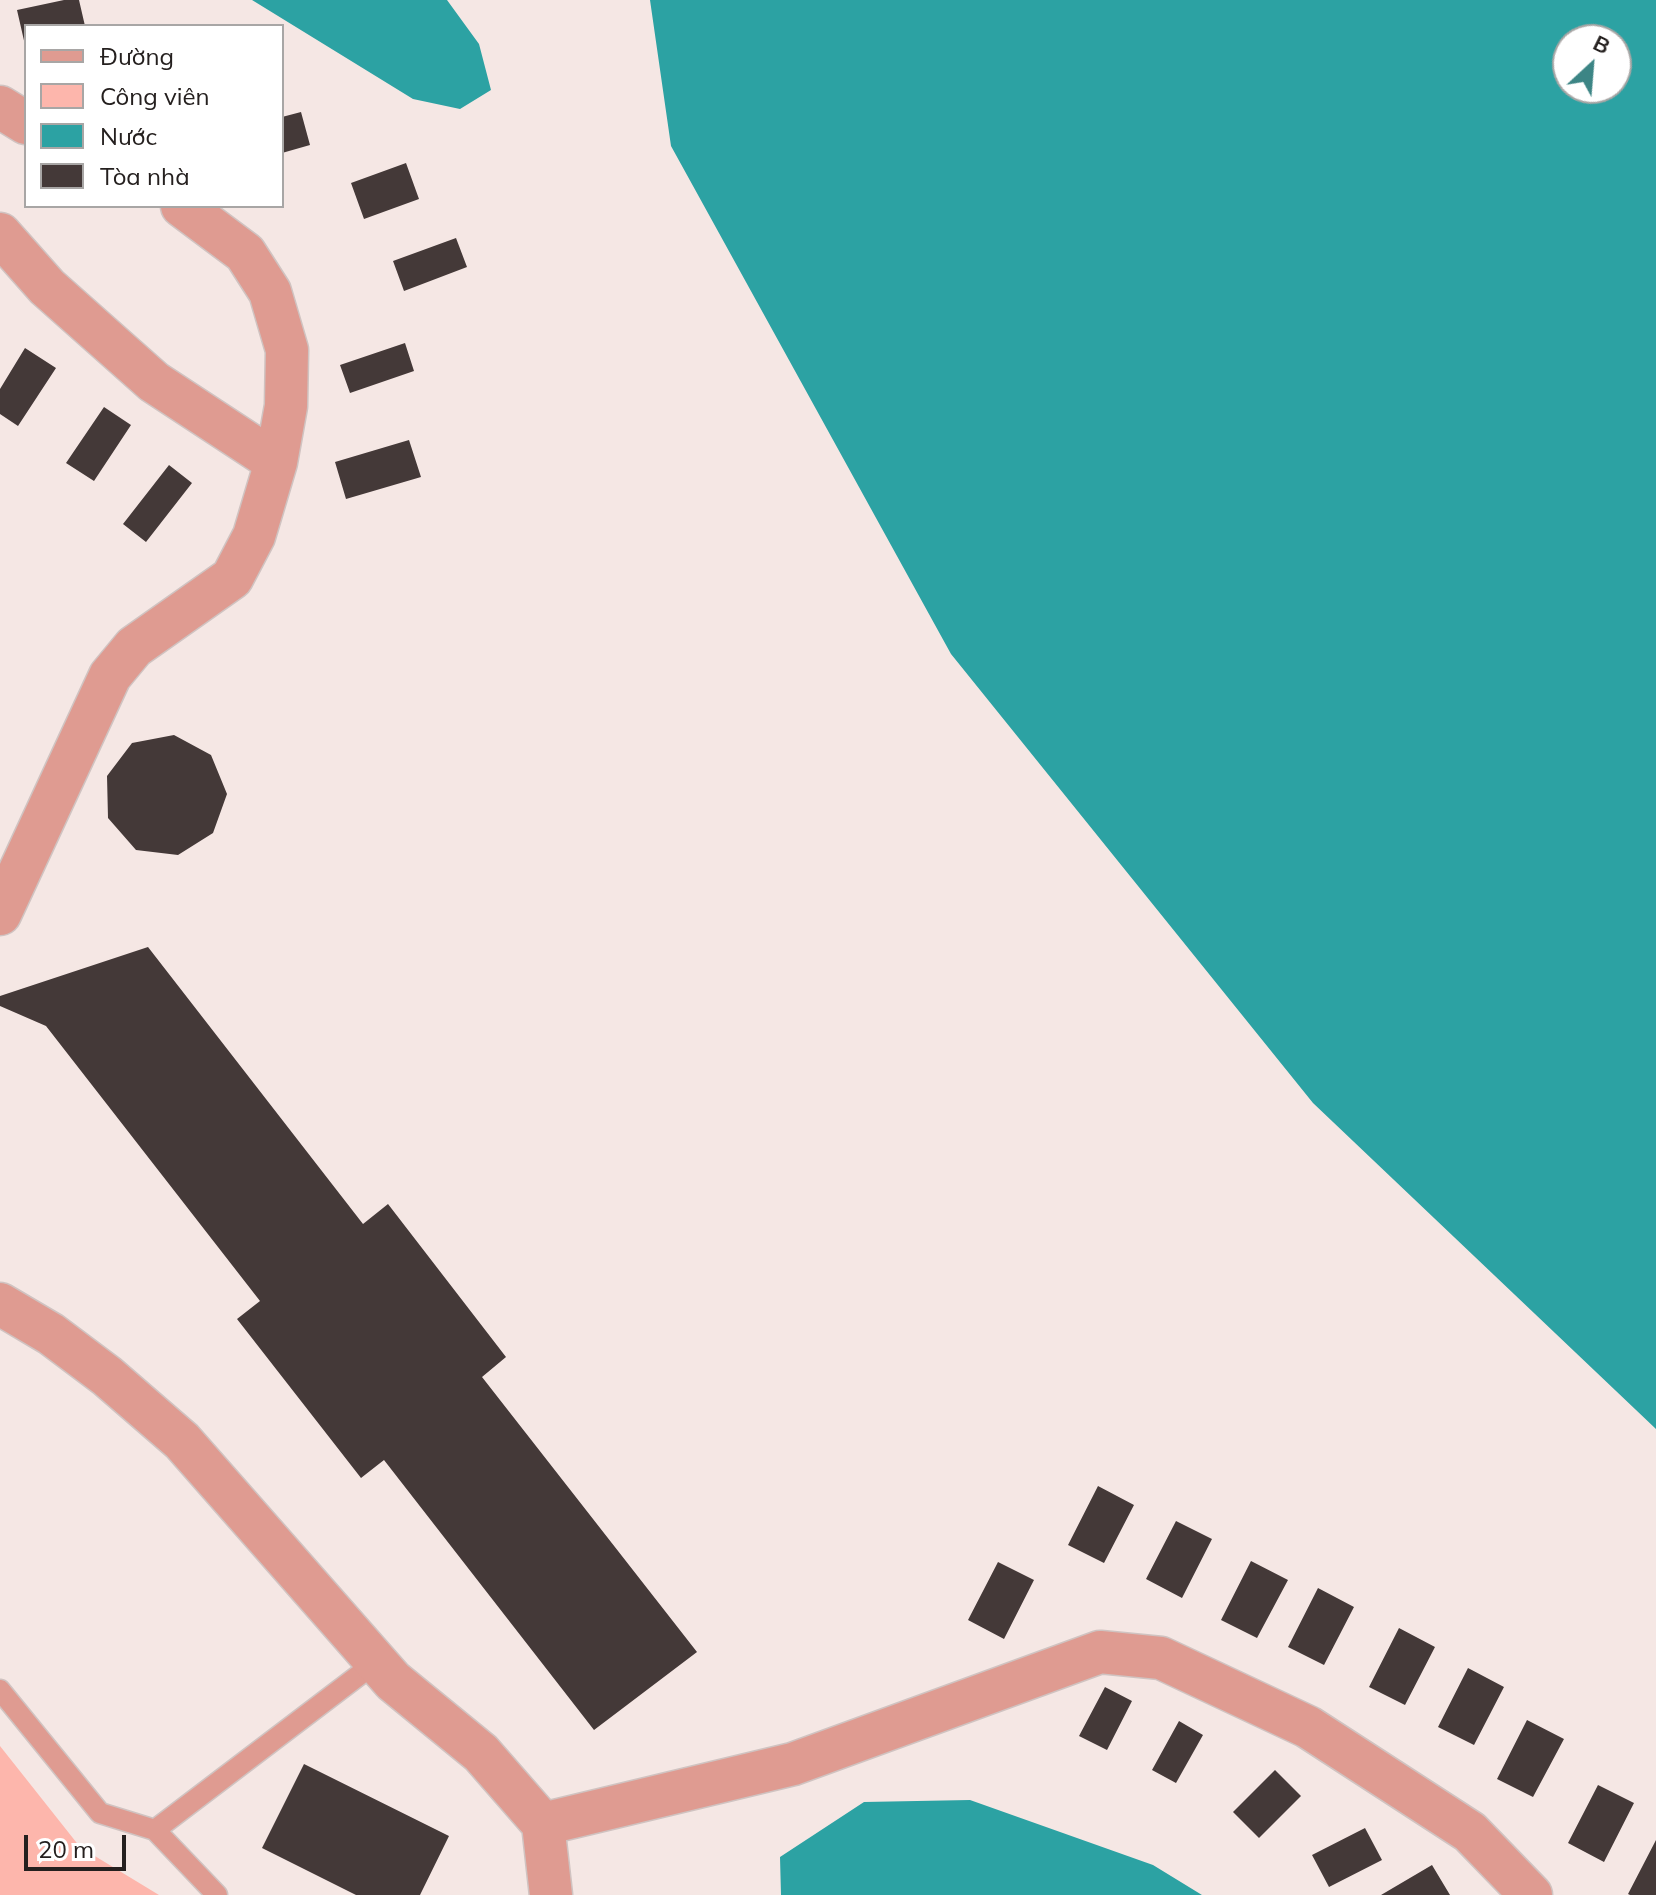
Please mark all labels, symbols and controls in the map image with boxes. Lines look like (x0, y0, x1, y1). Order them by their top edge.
legend (24, 24, 284, 208)
north arrow (1552, 24, 1632, 104)
text: B (1589, 28, 1615, 60)
text: Đường (100, 41, 174, 71)
text: Công viên (100, 81, 210, 111)
text: Nước (100, 121, 157, 151)
text: Tòa nhà (100, 161, 190, 191)
scale bar (28, 1819, 130, 1869)
text: 20 m (38, 1834, 94, 1864)

